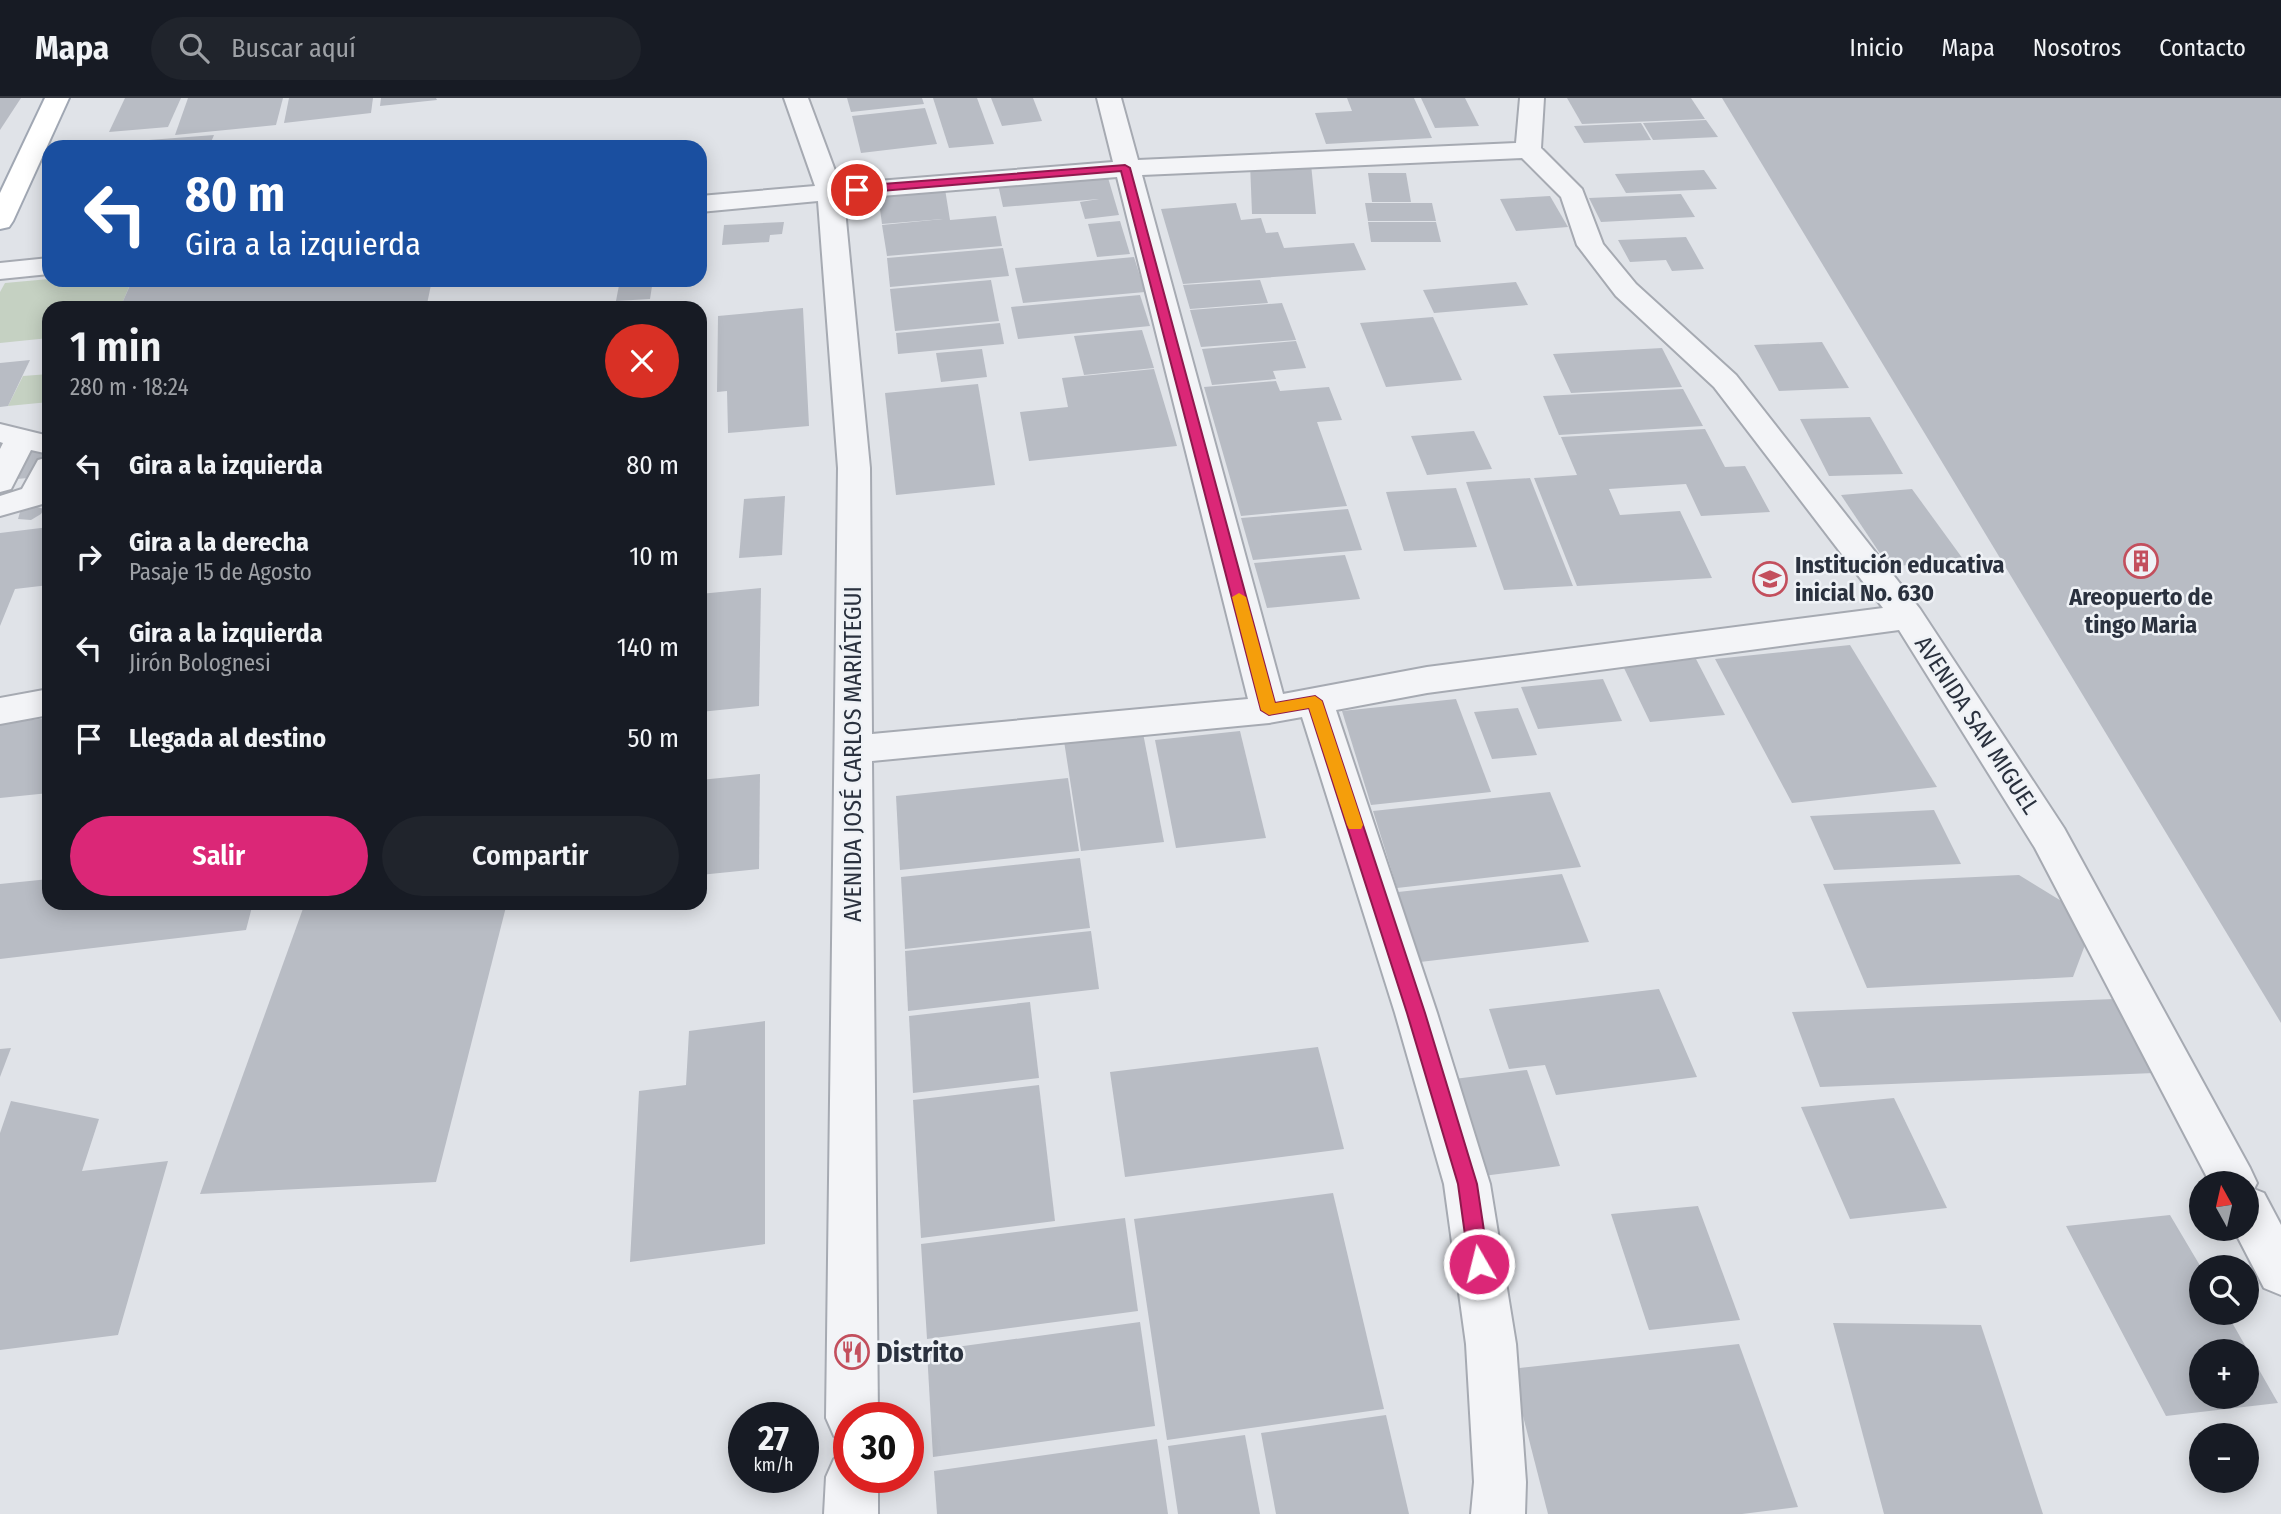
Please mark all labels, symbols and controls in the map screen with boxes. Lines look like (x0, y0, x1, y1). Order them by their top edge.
search box (151, 17, 641, 80)
text: Mapa (35, 28, 109, 68)
icon: search (175, 29, 213, 67)
text: Buscar aquí (231, 33, 356, 64)
text: Inicio (1850, 34, 1904, 62)
text: Mapa (1942, 34, 1995, 62)
text: Nosotros (2033, 34, 2121, 62)
text: Contacto (2159, 34, 2246, 62)
pin (827, 160, 887, 220)
text: 80 m (185, 165, 285, 224)
icon: left (70, 168, 161, 259)
icon: arrive (838, 171, 876, 209)
text: Gira a la izquierda (185, 225, 421, 263)
text: 1 min (70, 322, 161, 372)
button: close (605, 324, 679, 398)
text: 280 m · 18:24 (70, 373, 189, 401)
icon: left (70, 447, 108, 485)
text: Gira a la izquierda (129, 450, 323, 481)
text: 80 m (626, 450, 679, 481)
text: Gira a la derecha (129, 527, 309, 558)
icon: right (70, 538, 108, 576)
text: 10 m (629, 541, 679, 572)
building icon: Areopuerto de tingo Maria (2122, 542, 2160, 580)
place label: Institución educativa inicial No. 630 (1795, 551, 2005, 607)
text: Pasaje 15 de Agosto (129, 558, 312, 586)
school or university icon: Institución educativa inicial No. 630 (1751, 560, 1789, 598)
place label: Areopuerto de tingo Maria (2068, 583, 2213, 639)
street label: AVENIDA JOSÉ CARLOS MARIÁTEGUI (838, 586, 867, 922)
text: Gira a la izquierda (129, 618, 323, 649)
icon: left (70, 629, 108, 667)
street label: AVENIDA SAN MIGUEL (1909, 631, 2045, 819)
text: 140 m (617, 632, 679, 663)
text: Jirón Bolognesi (129, 649, 271, 677)
icon: arrive (70, 720, 108, 758)
text: Llegada al destino (129, 723, 326, 754)
text: 50 m (627, 723, 679, 754)
button: Salir (70, 816, 368, 896)
button: Compartir (382, 816, 679, 896)
north arrow (2189, 1171, 2259, 1241)
map controls (2189, 1171, 2259, 1493)
position arrow (1442, 1227, 1516, 1301)
button: search (2189, 1255, 2259, 1325)
restaurant icon: Distrito (833, 1333, 871, 1371)
place label: Distrito (876, 1336, 964, 1369)
button: + (2189, 1339, 2259, 1409)
speed limit sign: 30 (833, 1402, 924, 1493)
text: 27 (758, 1417, 789, 1459)
button: − (2189, 1423, 2259, 1493)
text: km/h (753, 1454, 794, 1476)

